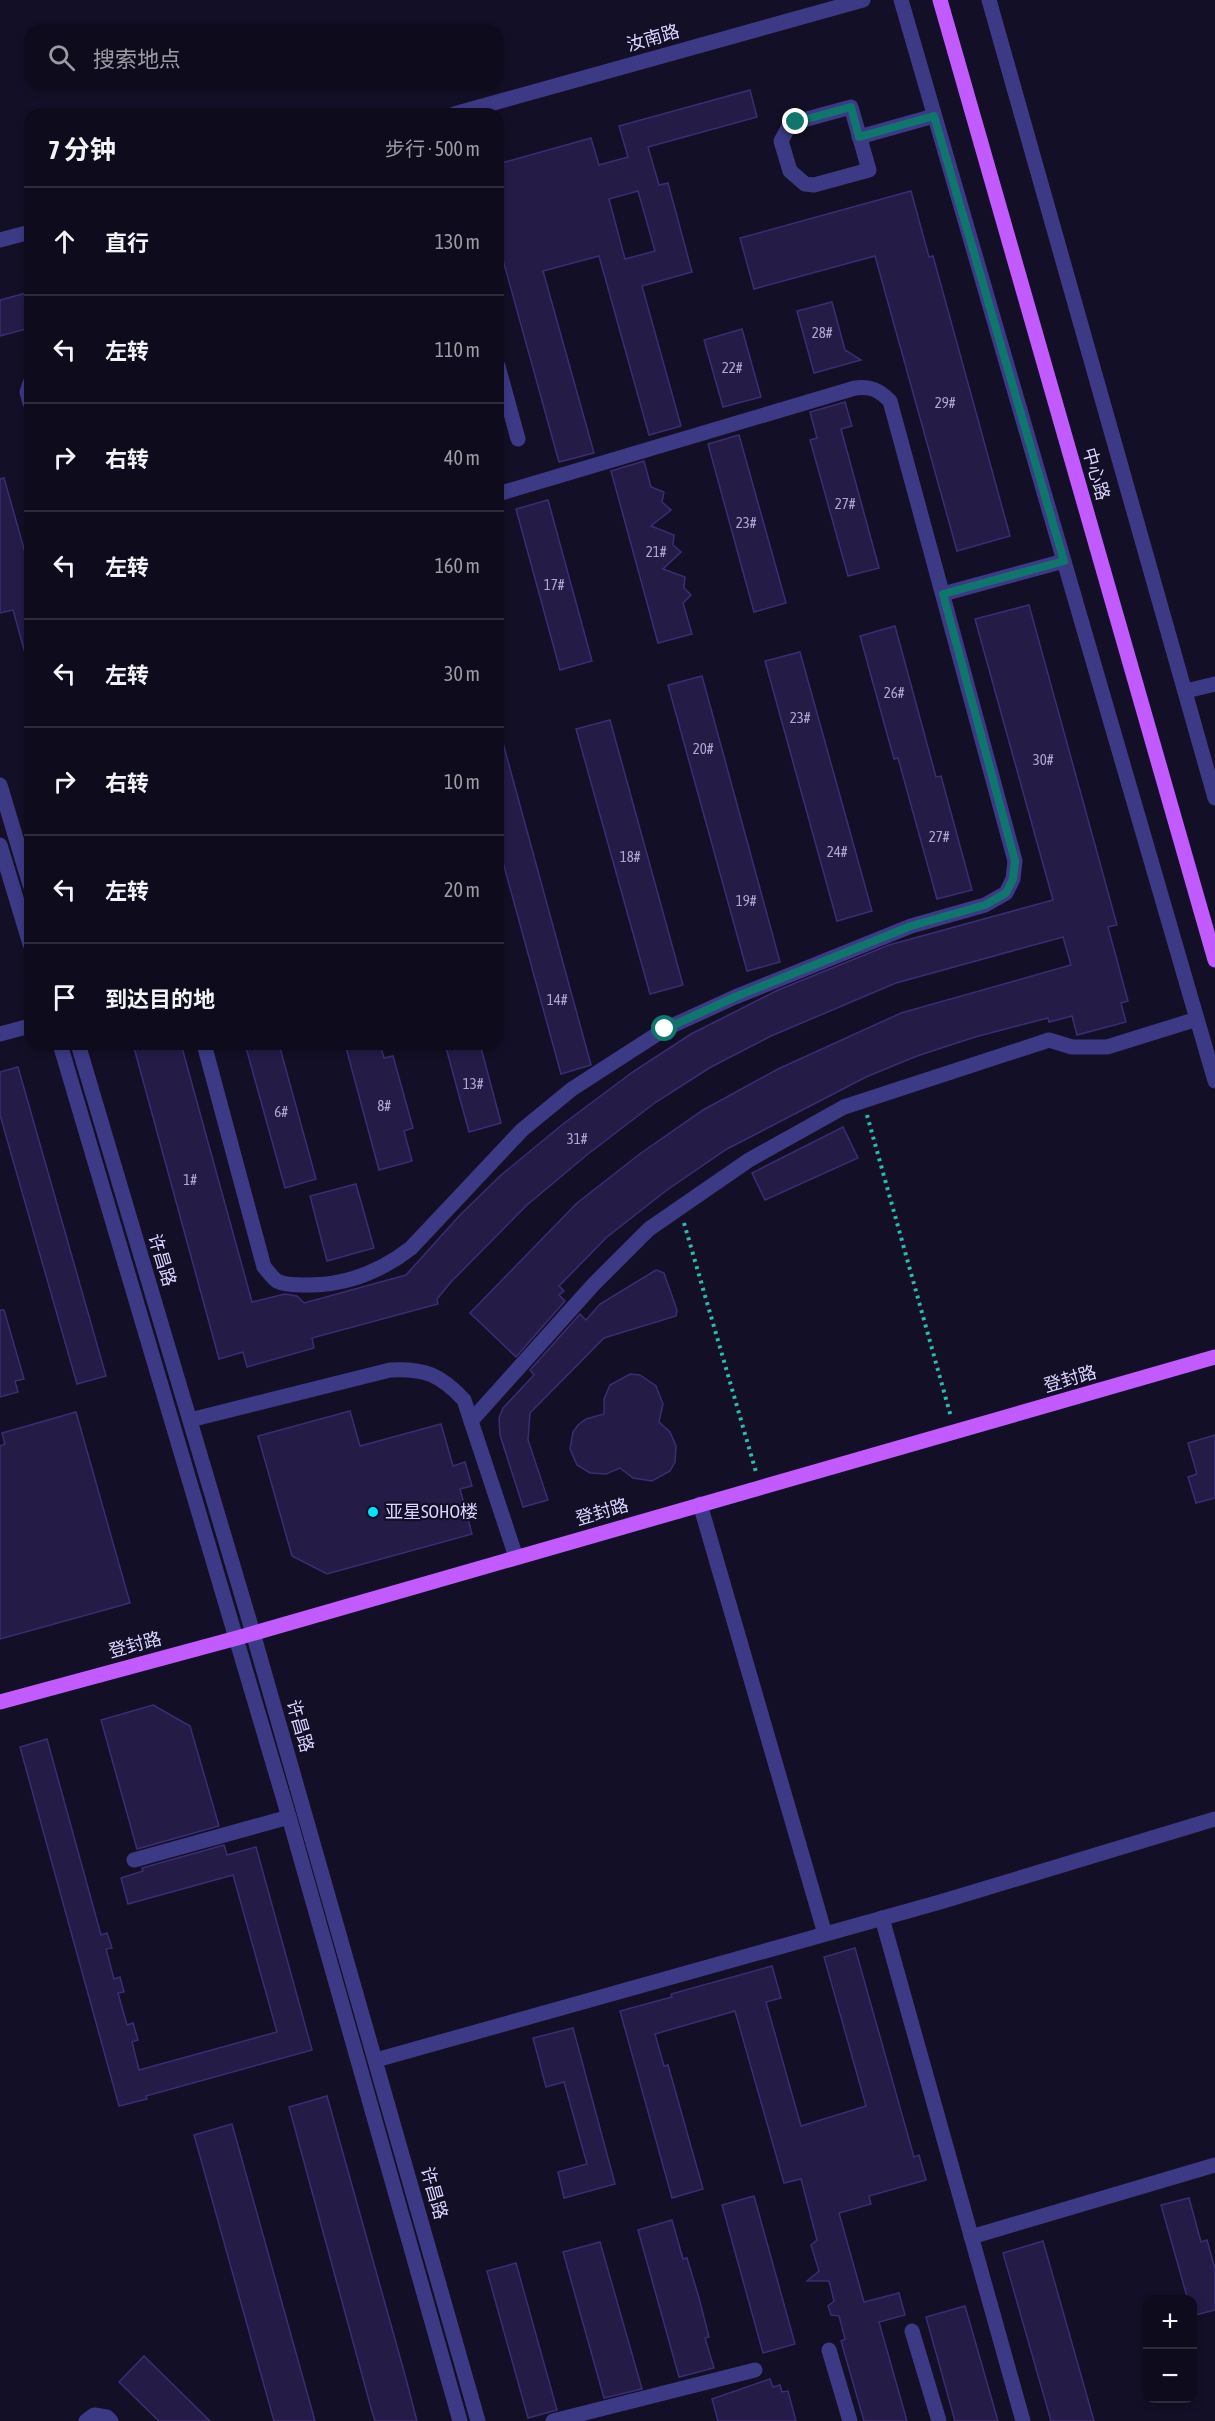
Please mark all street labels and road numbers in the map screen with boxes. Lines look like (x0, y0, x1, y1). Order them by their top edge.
street label: 汝南路 (624, 20, 682, 55)
street label: 中心路 (1079, 445, 1114, 503)
street label: 许昌路 (145, 1231, 180, 1289)
street label: 登封路 (1041, 1361, 1099, 1396)
street label: 登封路 (573, 1494, 631, 1529)
street label: 登封路 (106, 1627, 164, 1662)
street label: 许昌路 (283, 1697, 318, 1755)
street label: 许昌路 (417, 2164, 452, 2222)

